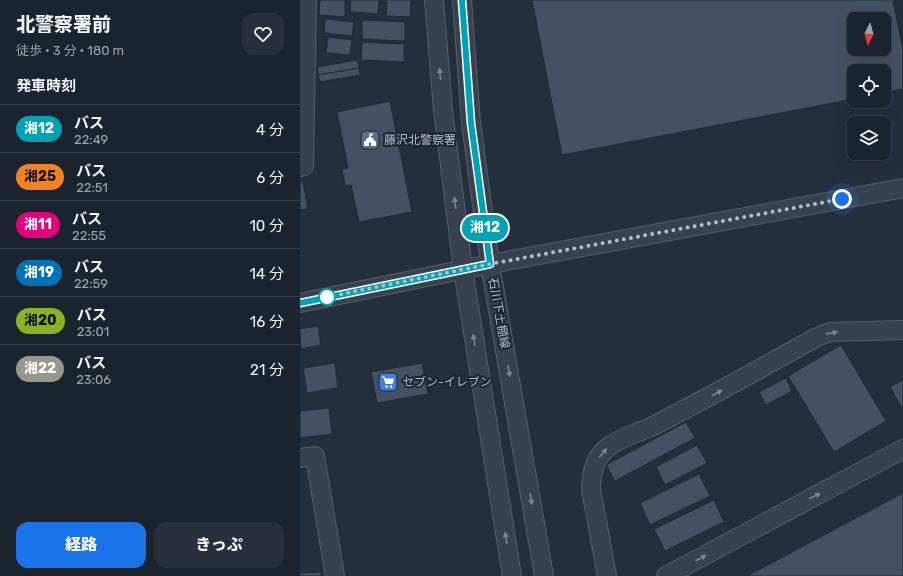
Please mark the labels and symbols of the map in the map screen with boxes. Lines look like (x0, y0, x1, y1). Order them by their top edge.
north arrow (847, 12, 891, 56)
one-way arrow (437, 68, 444, 80)
public building icon: 藤沢北警察署 (359, 129, 381, 151)
place label: 藤沢北警察署 (384, 133, 456, 147)
your location (832, 189, 852, 209)
one-way arrow (452, 197, 458, 209)
line badge: 湘12 (462, 215, 508, 241)
street label: 石川下土棚線 (486, 276, 512, 350)
unlabelled marker (318, 288, 336, 306)
one-way arrow (826, 329, 838, 335)
one-way arrow (471, 334, 477, 346)
one-way arrow (506, 365, 512, 377)
supermarket icon: セブン-イレブン (377, 371, 399, 393)
place label: セブン-イレブン (402, 375, 492, 389)
one-way arrow (711, 389, 723, 396)
one-way arrow (598, 448, 607, 458)
one-way arrow (528, 493, 534, 505)
one-way arrow (809, 493, 821, 500)
one-way arrow (503, 531, 509, 544)
one-way arrow (695, 554, 706, 561)

